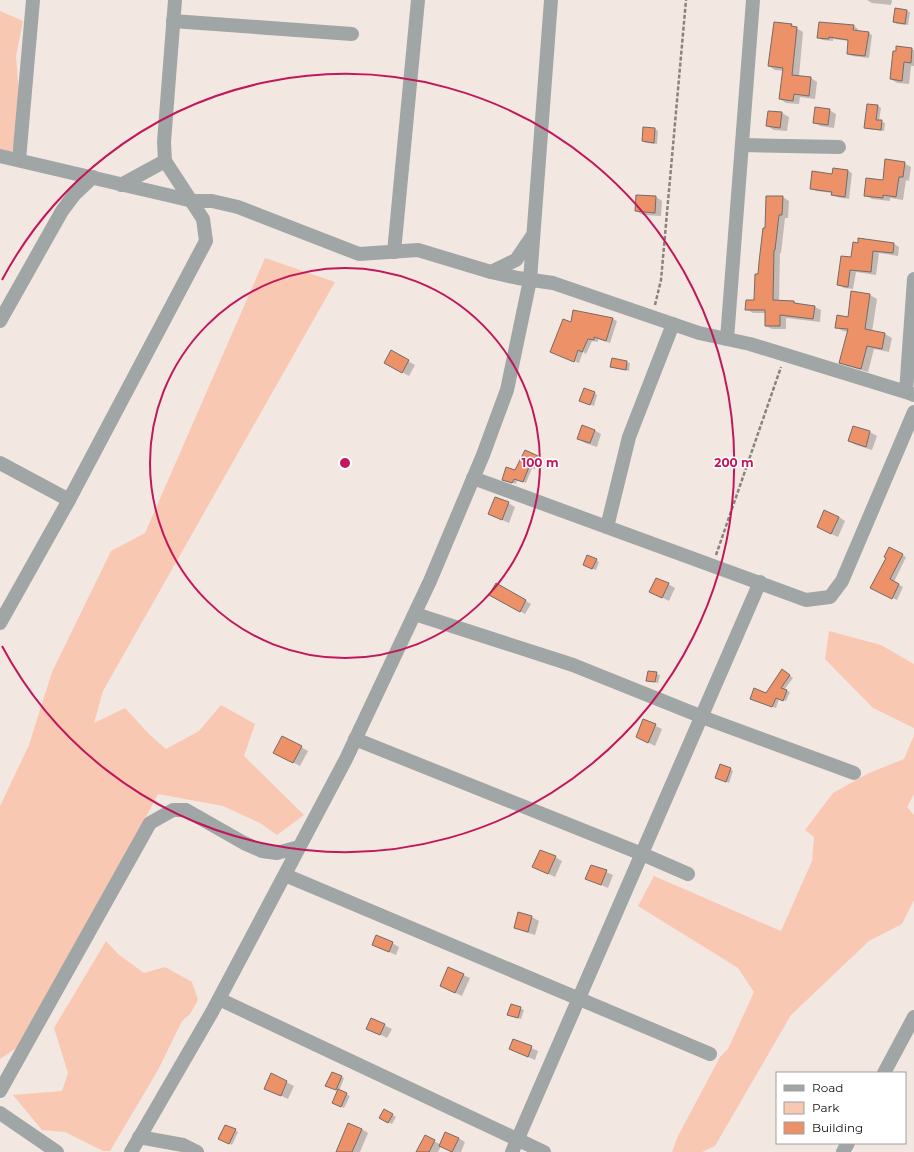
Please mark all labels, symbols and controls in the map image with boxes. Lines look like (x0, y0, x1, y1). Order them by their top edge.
text: 100 m (522, 455, 558, 470)
text: 200 m (714, 455, 754, 470)
centre of rings (338, 456, 352, 470)
legend (776, 1072, 906, 1144)
text: Road (812, 1080, 843, 1095)
text: Park (812, 1100, 840, 1115)
text: Building (812, 1120, 863, 1135)

